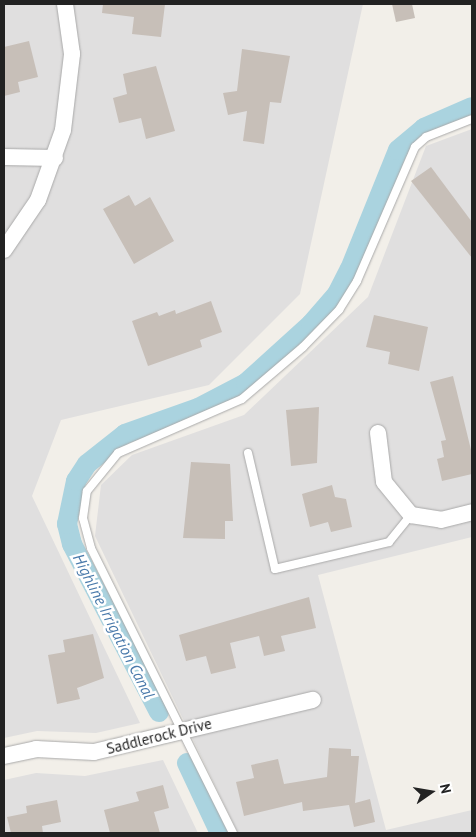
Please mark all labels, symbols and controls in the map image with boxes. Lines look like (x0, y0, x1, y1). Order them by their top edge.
water label: Highline Irrigation Canal (69, 550, 159, 702)
street label: Saddlerock Drive (104, 714, 214, 758)
north arrow (406, 767, 456, 817)
text: N (436, 782, 455, 795)

